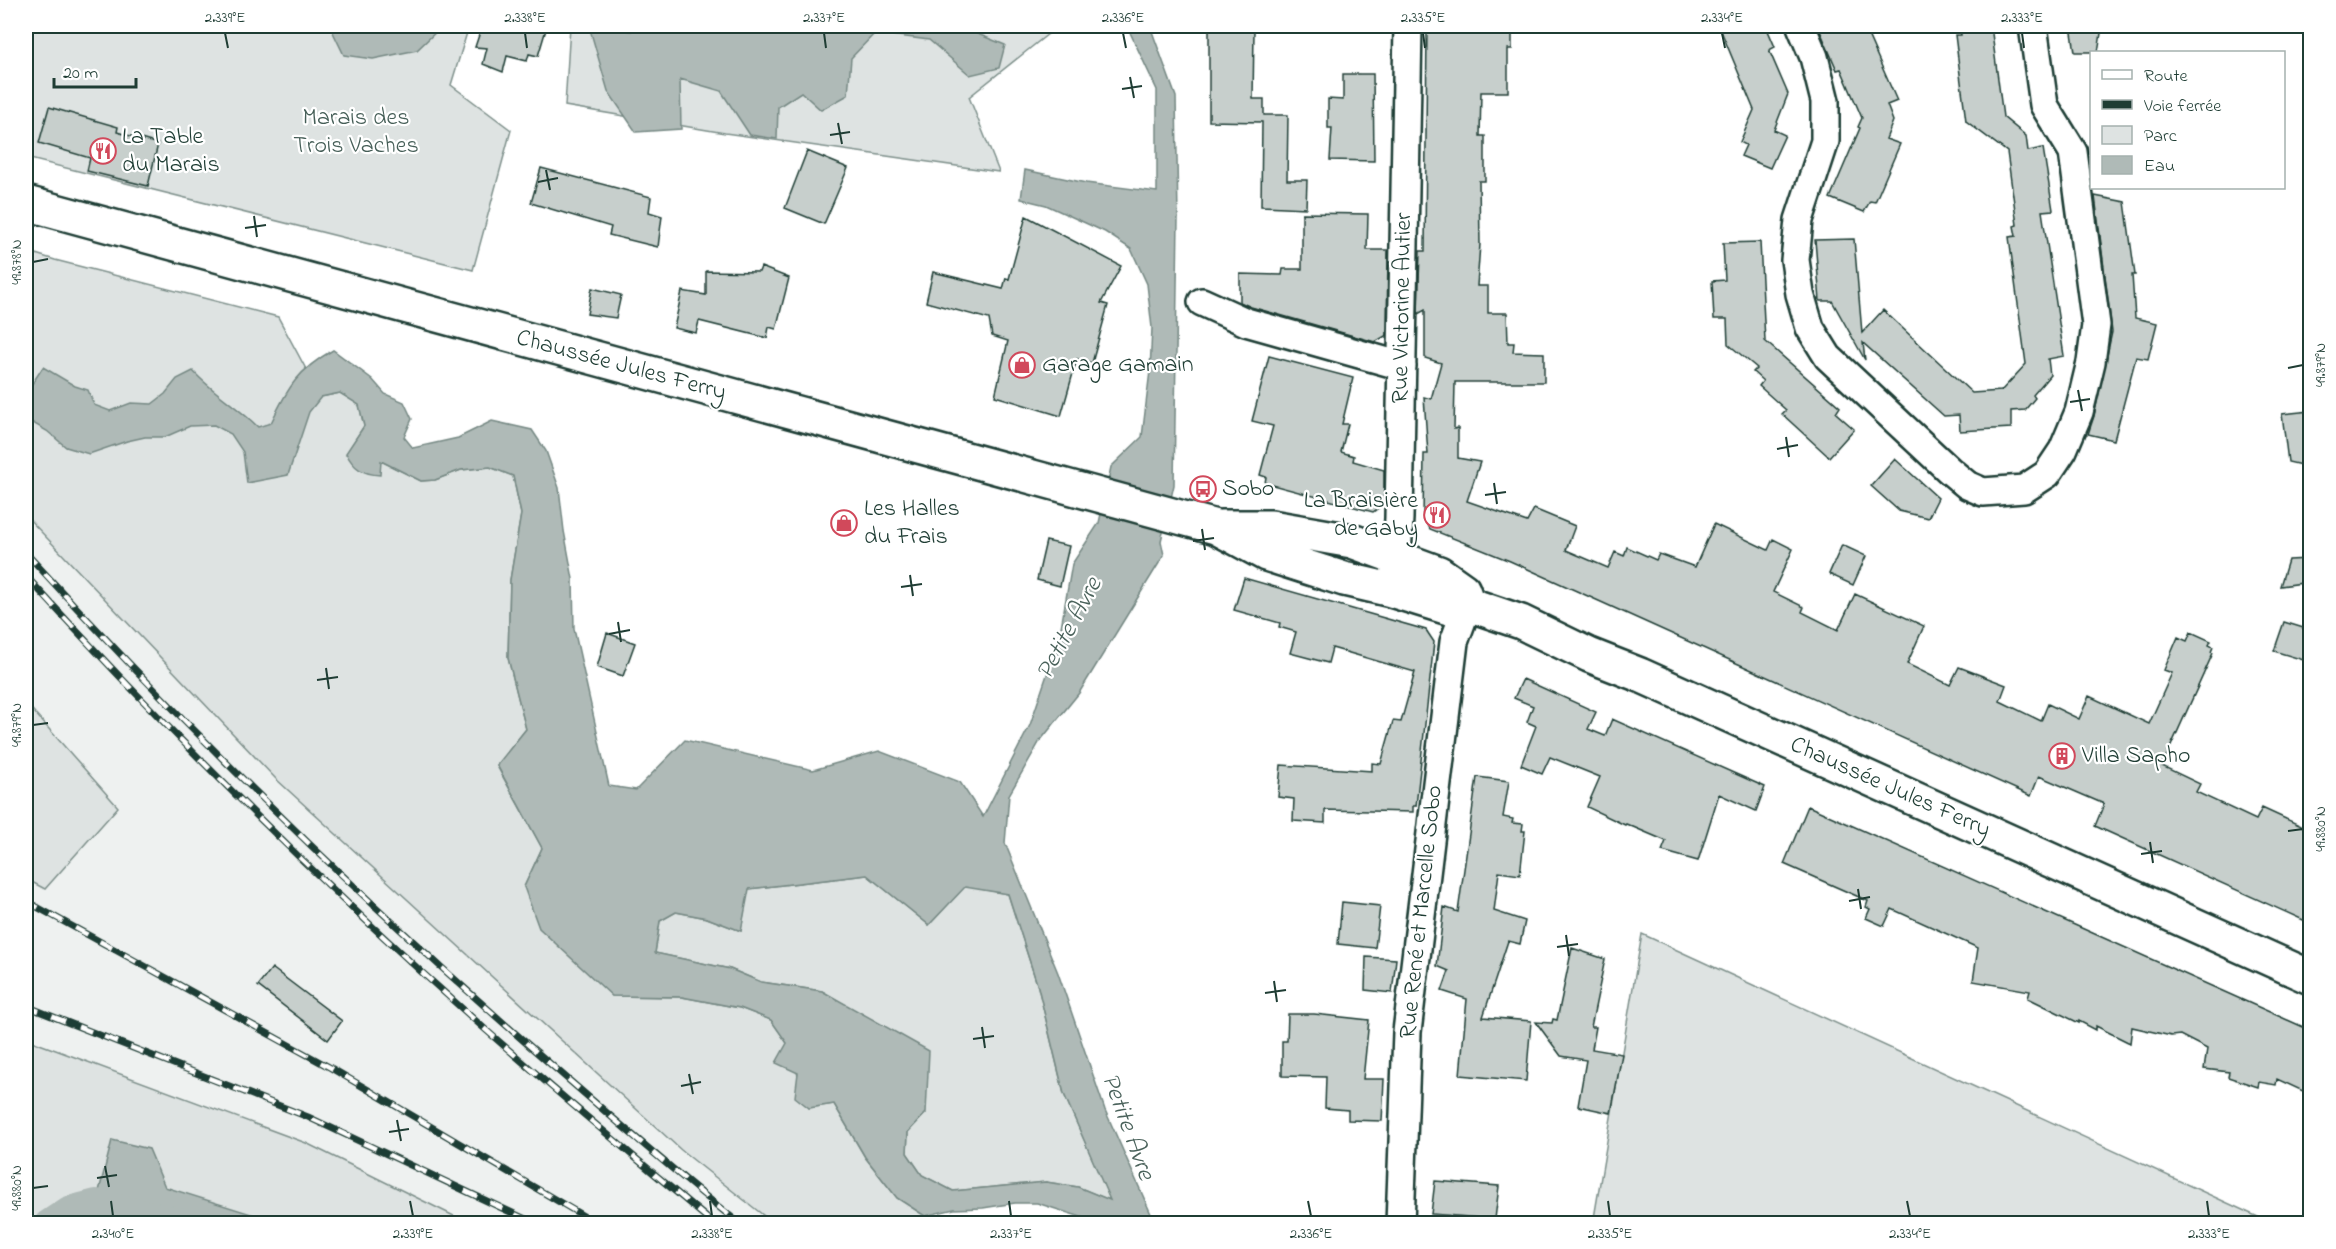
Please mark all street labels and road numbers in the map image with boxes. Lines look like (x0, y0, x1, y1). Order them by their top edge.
street label: Rue Victorine Autier (1384, 212, 1422, 404)
street label: Chaussée Jules Ferry (512, 321, 730, 412)
street label: Chaussée Jules Ferry (1784, 728, 1996, 849)
street label: Rue René et Marcelle Sobo (1391, 784, 1453, 1040)

